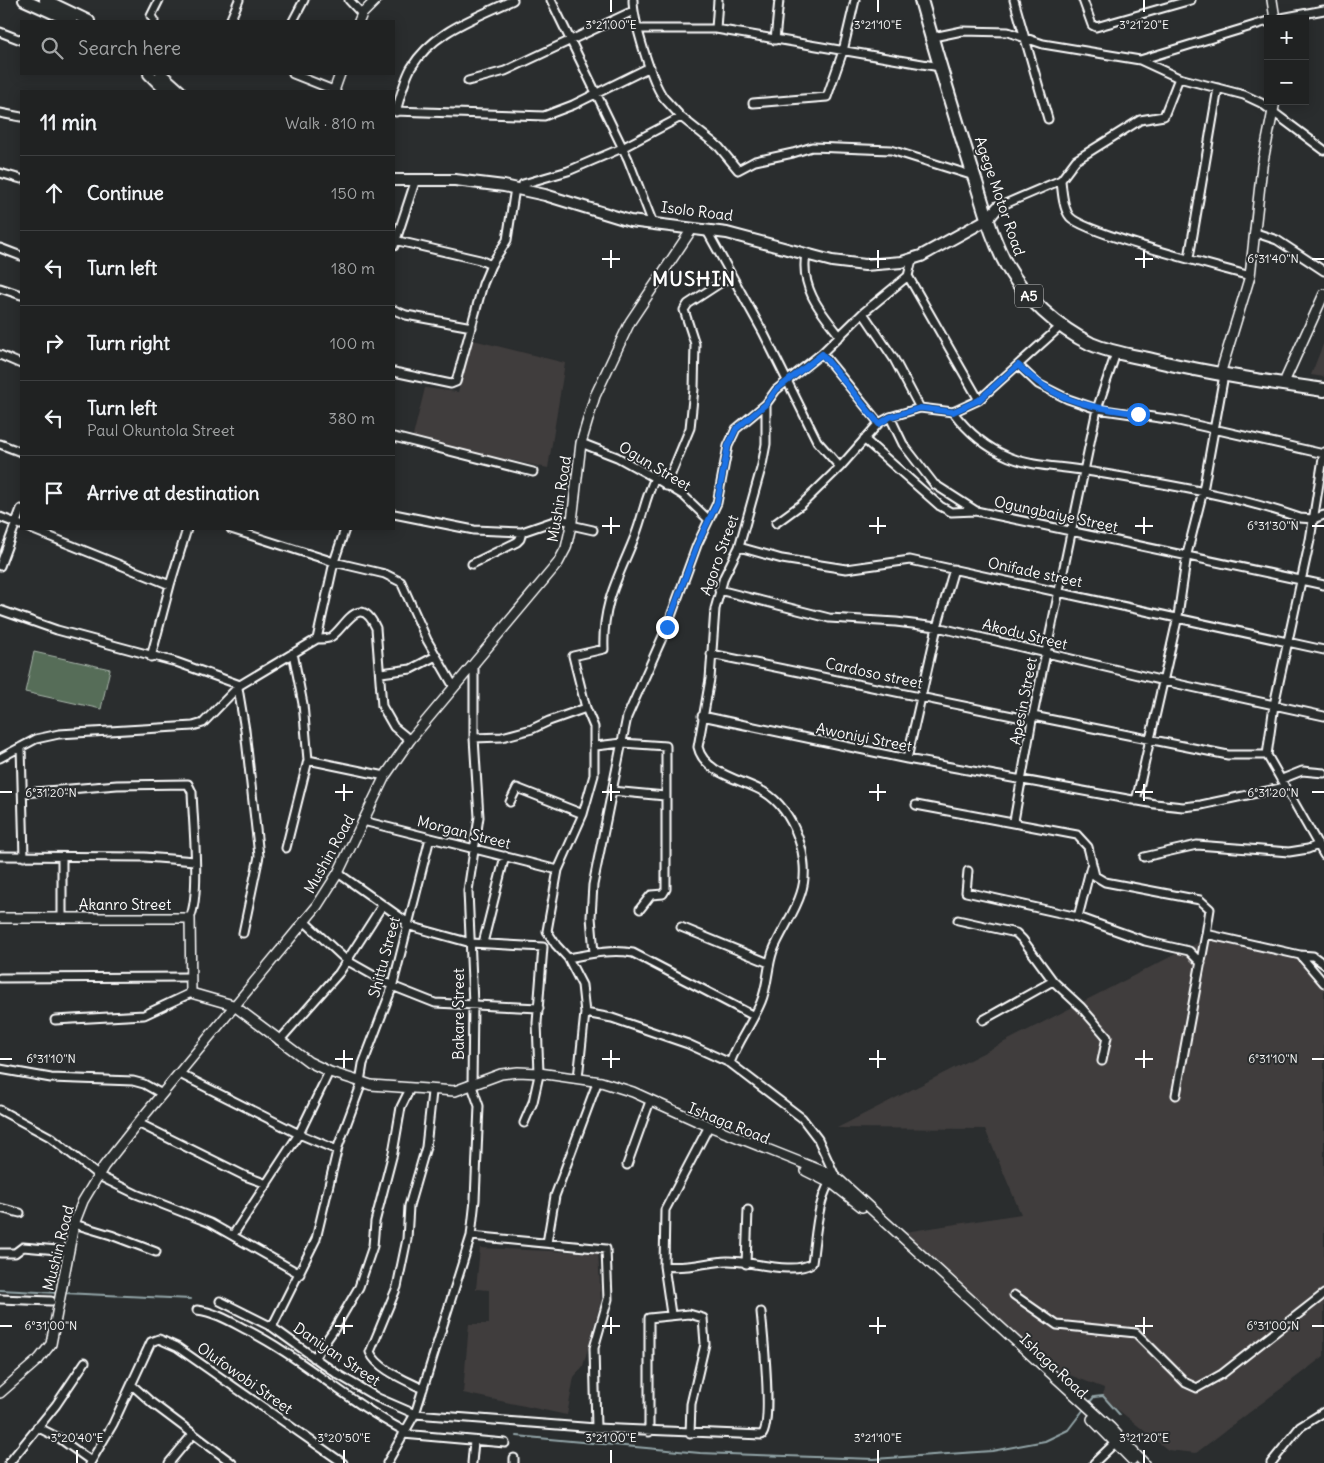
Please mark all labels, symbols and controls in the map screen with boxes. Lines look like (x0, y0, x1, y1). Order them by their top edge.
map controls (1264, 15, 1309, 105)
button: + (1264, 15, 1309, 60)
text: 3°21'00"E (585, 17, 637, 32)
text: 3°21'10"E (854, 17, 902, 32)
text: 3°21'20"E (1119, 17, 1169, 32)
search box (20, 20, 395, 75)
icon: search (38, 34, 66, 62)
text: Search here (78, 36, 181, 60)
button: − (1264, 60, 1309, 105)
text: 11 min (40, 109, 97, 136)
text: Walk · 810 m (285, 113, 375, 133)
street label: Agege Motor Road (971, 134, 1029, 258)
icon: ahead (40, 179, 68, 207)
text: Continue (87, 181, 164, 205)
text: 150 m (331, 183, 375, 203)
street label: Isolo Road (660, 197, 734, 225)
text: 6°31'40"N (1247, 251, 1299, 266)
icon: left (40, 254, 68, 282)
text: Turn left (87, 256, 157, 280)
text: 180 m (331, 258, 375, 278)
district label: MUSHIN (652, 266, 736, 291)
road number: A5 (1015, 284, 1043, 308)
icon: right (40, 329, 68, 357)
text: Turn right (87, 331, 170, 355)
text: 100 m (330, 333, 375, 353)
text: Turn left (87, 396, 157, 420)
route start (1127, 403, 1150, 426)
icon: left (40, 404, 68, 432)
text: 380 m (328, 408, 375, 428)
text: Paul Okuntola Street (87, 420, 235, 440)
street label: Ogun Street (615, 437, 695, 495)
street label: Mushin Road (543, 454, 575, 544)
icon: arrive (40, 479, 68, 507)
text: Arrive at destination (87, 481, 260, 505)
street label: Ogungbaiye Street (992, 492, 1120, 536)
street label: Agoro Street (696, 512, 742, 598)
text: 6°31'30"N (1247, 518, 1299, 533)
street label: Onifade street (986, 553, 1084, 591)
street label: Akodu Street (981, 614, 1069, 654)
route end (656, 616, 679, 639)
street label: Cardoso street (824, 653, 924, 693)
street label: Apesin Street (1005, 656, 1041, 746)
street label: Awoniyi Street (814, 718, 914, 756)
text: 6°31'20"N (25, 785, 77, 800)
text: 6°31'20"N (1247, 785, 1299, 800)
street label: Mushin Road (300, 811, 359, 897)
street label: Morgan Street (415, 811, 513, 853)
street label: Akanro Street (79, 895, 171, 914)
street label: Shittu Street (364, 915, 404, 999)
street label: Bakare Street (449, 968, 468, 1060)
text: 6°31'10"N (26, 1051, 76, 1066)
text: 6°31'10"N (1248, 1051, 1298, 1066)
street label: Ishaga Road (685, 1098, 773, 1148)
street label: Mushin Road (38, 1203, 78, 1293)
text: 6°31'00"N (25, 1318, 77, 1333)
street label: Daniyan Street (290, 1318, 384, 1390)
text: 6°31'00"N (1247, 1318, 1299, 1333)
street label: Ishaga Road (1016, 1330, 1092, 1402)
street label: Olufowobi Street (194, 1338, 296, 1418)
text: 3°20'40"E (50, 1430, 104, 1445)
text: 3°20'50"E (317, 1430, 371, 1445)
text: 3°21'00"E (585, 1430, 637, 1445)
text: 3°21'10"E (854, 1430, 902, 1445)
text: 3°21'20"E (1119, 1430, 1169, 1445)

